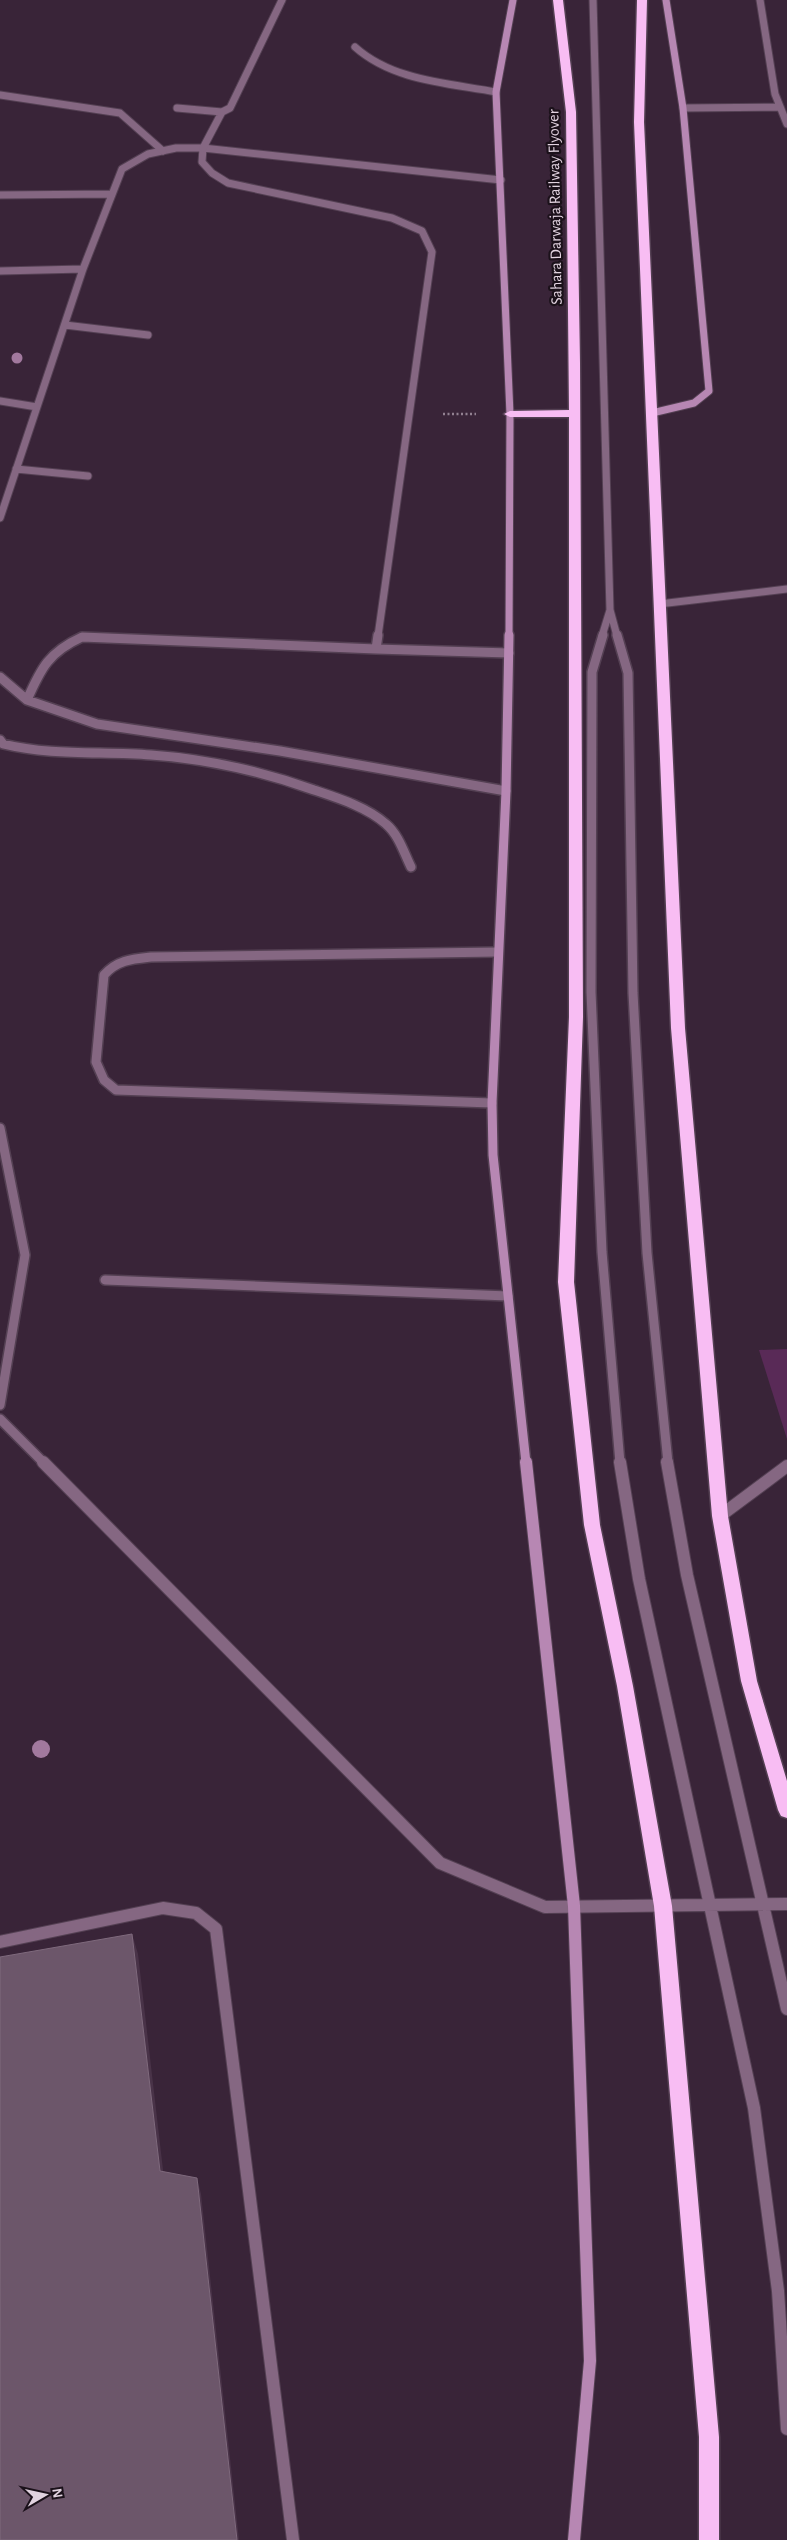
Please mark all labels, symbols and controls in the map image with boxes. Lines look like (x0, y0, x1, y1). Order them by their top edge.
street label: Sahara Darwaja Railway Flyover (545, 108, 566, 305)
north arrow (20, 2470, 70, 2520)
text: N (49, 2487, 65, 2499)

